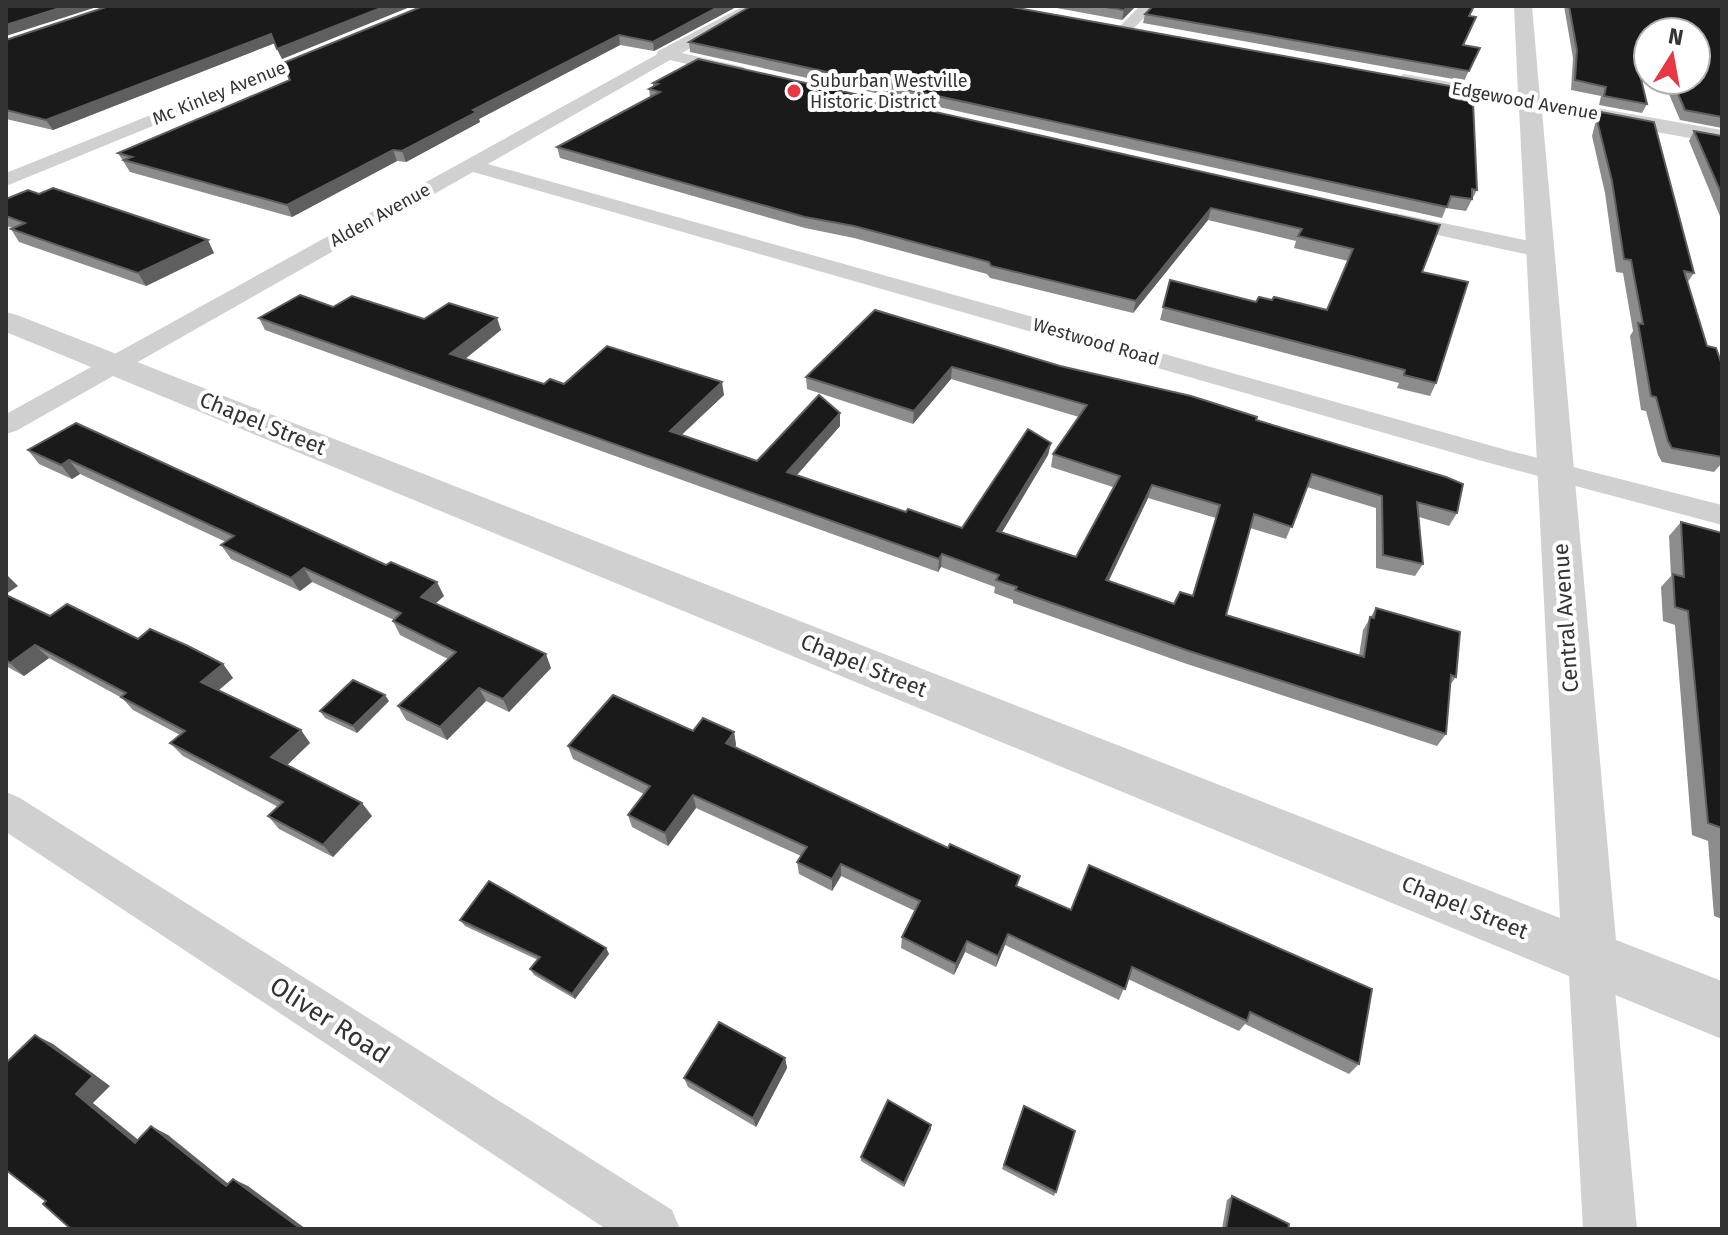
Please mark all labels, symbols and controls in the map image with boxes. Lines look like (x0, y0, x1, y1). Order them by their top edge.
north arrow (1632, 16, 1712, 96)
text: N (1666, 22, 1685, 52)
street label: Mc Kinley Avenue (149, 56, 289, 130)
place label: Suburban Westville Historic District (810, 70, 968, 113)
street label: Edgewood Avenue (1450, 77, 1600, 125)
marker: Suburban Westville Historic District (785, 82, 803, 100)
street label: Alden Avenue (326, 178, 434, 252)
street label: Westwood Road (1030, 313, 1162, 371)
street label: Chapel Street (196, 386, 330, 461)
street label: Central Avenue (1547, 542, 1584, 693)
street label: Chapel Street (797, 628, 931, 703)
street label: Chapel Street (1398, 870, 1532, 945)
street label: Oliver Road (264, 970, 395, 1071)

